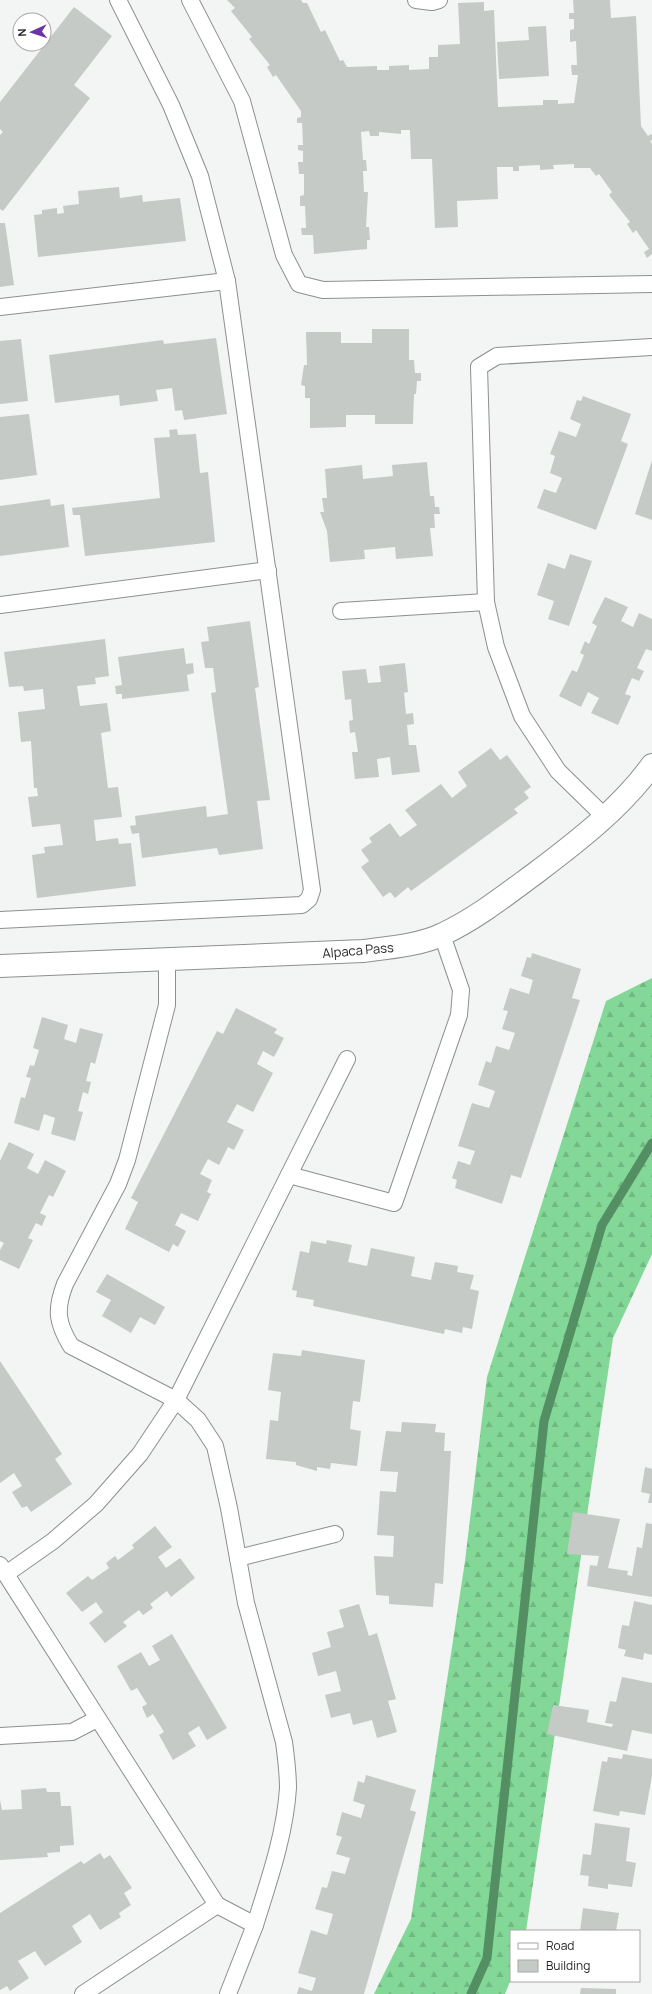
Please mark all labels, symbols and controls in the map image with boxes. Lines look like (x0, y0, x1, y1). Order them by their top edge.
north arrow (12, 12, 52, 52)
text: N (14, 28, 29, 37)
street label: Alpaca Pass (322, 938, 395, 962)
legend (510, 1930, 640, 1982)
text: Road (546, 1937, 574, 1954)
text: Building (546, 1957, 590, 1974)

